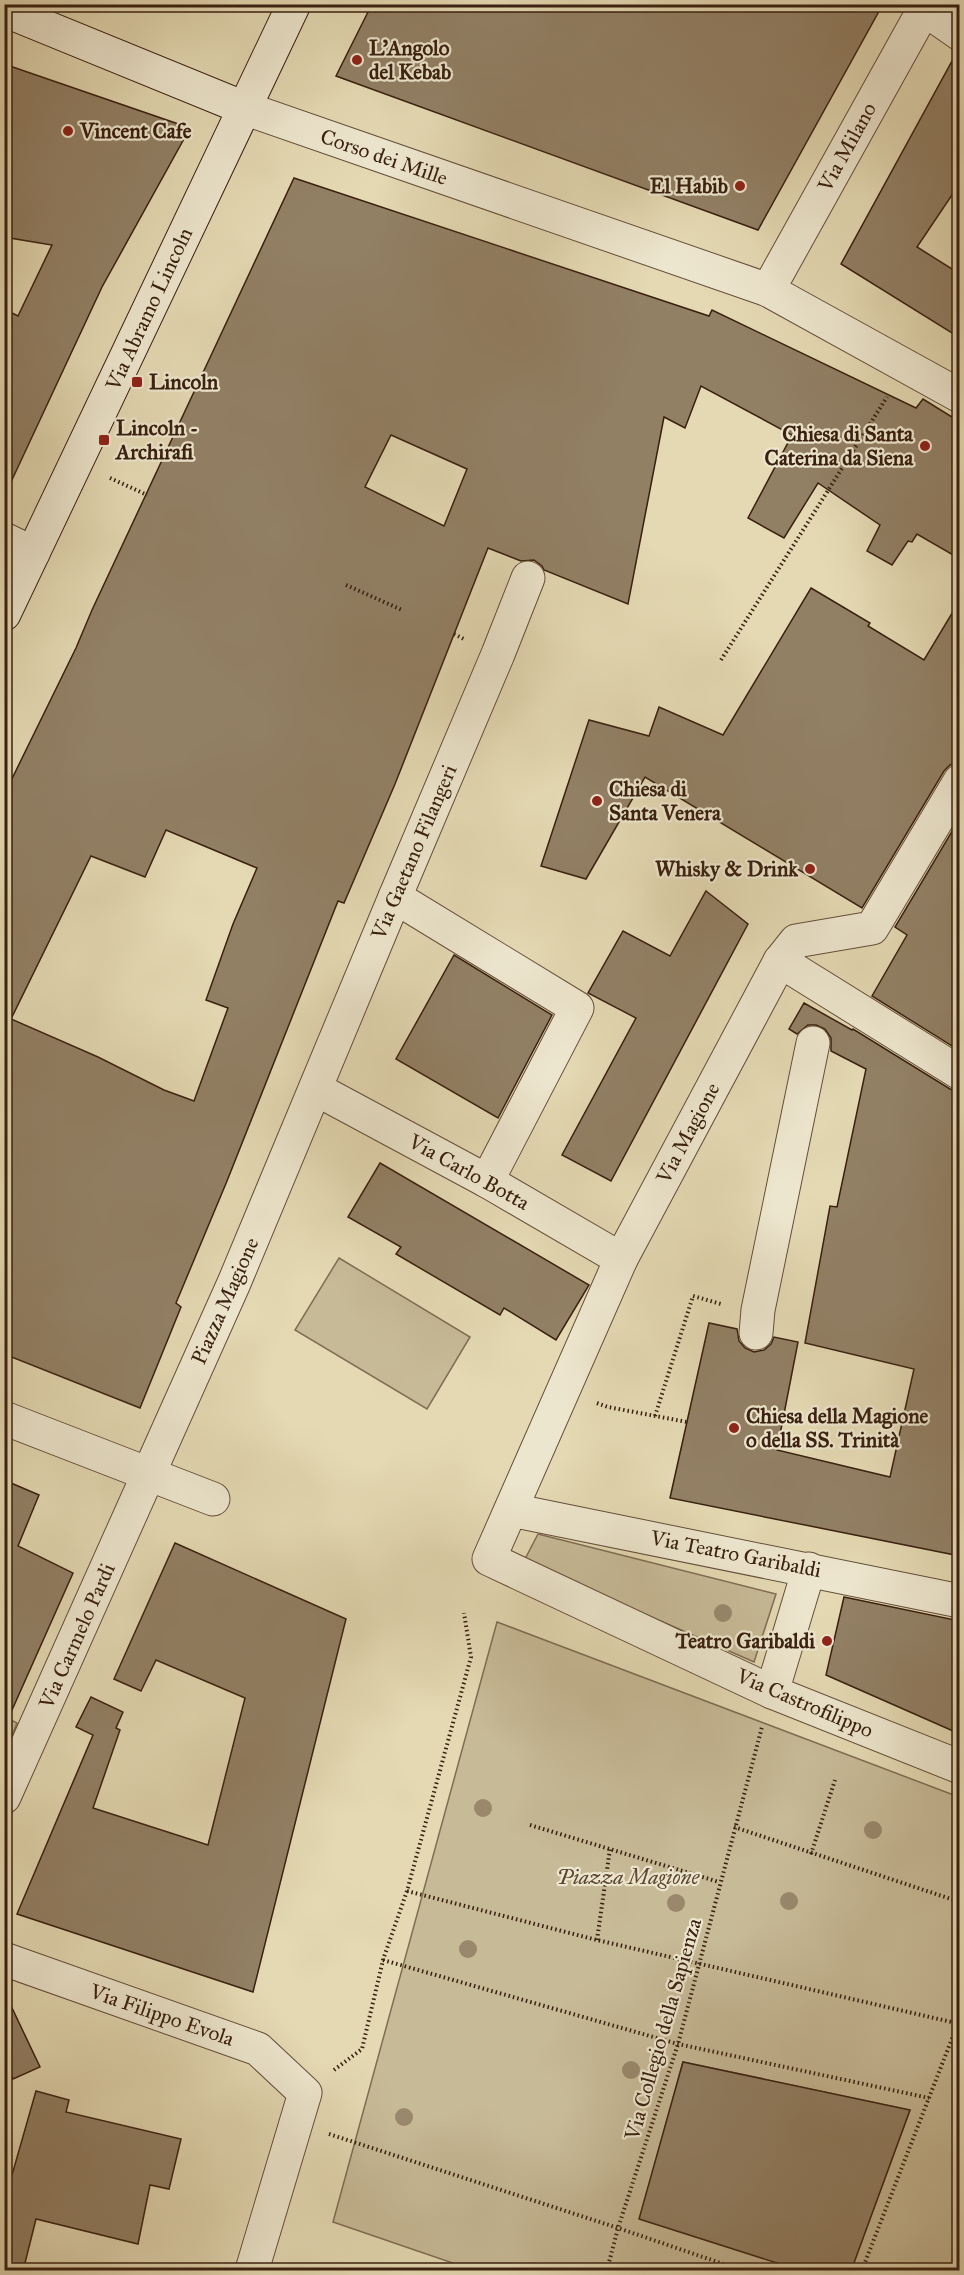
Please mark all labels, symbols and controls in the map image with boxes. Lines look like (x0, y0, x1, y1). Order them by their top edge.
place label: L'Angolo del Kebab (369, 35, 451, 85)
marker: L'Angolo del Kebab (350, 53, 364, 67)
street label: Via Milano (811, 98, 882, 197)
place label: Vincent Cafe (79, 118, 192, 144)
street label: Corso dei Mille (317, 123, 451, 191)
marker: Vincent Cafe (61, 124, 75, 138)
place label: El Habib (650, 173, 728, 199)
marker: El Habib (733, 179, 747, 193)
street label: Via Abramo Lincoln (100, 224, 198, 394)
place label: Lincoln (149, 369, 218, 395)
marker: Lincoln (130, 375, 144, 389)
place label: Lincoln - Archirafi (114, 415, 198, 465)
place label: Chiesa di Santa Caterina da Siena (765, 421, 914, 471)
marker: Lincoln - Archirafi (97, 433, 111, 447)
marker: Chiesa di Santa Caterina da Siena (918, 439, 932, 453)
street label: Via Gaetano Filangeri (365, 761, 463, 944)
place label: Chiesa di Santa Venera (609, 776, 722, 826)
marker: Chiesa di Santa Venera (590, 794, 604, 808)
place label: Whisky & Drink (655, 856, 799, 882)
marker: Whisky & Drink (803, 862, 817, 876)
street label: Via Magione (650, 1078, 726, 1189)
street label: Via Carlo Botta (403, 1128, 534, 1216)
street label: Piazza Magione (185, 1233, 265, 1369)
place label: Chiesa della Magione o della SS. Trinità (746, 1403, 929, 1453)
marker: Chiesa della Magione o della SS. Trinità (727, 1421, 741, 1435)
street label: Via Teatro Garibaldi (647, 1525, 824, 1583)
street label: Via Carmelo Pardi (33, 1559, 121, 1714)
place label: Teatro Garibaldi (674, 1628, 815, 1654)
marker: Teatro Garibaldi (820, 1634, 834, 1648)
street label: Via Castrofilippo (732, 1662, 877, 1744)
park label: Piazza Magione (557, 1864, 700, 1890)
street label: Via Collegio della Sapienza (619, 1915, 707, 2144)
street label: Via Filippo Evola (86, 1978, 238, 2052)

